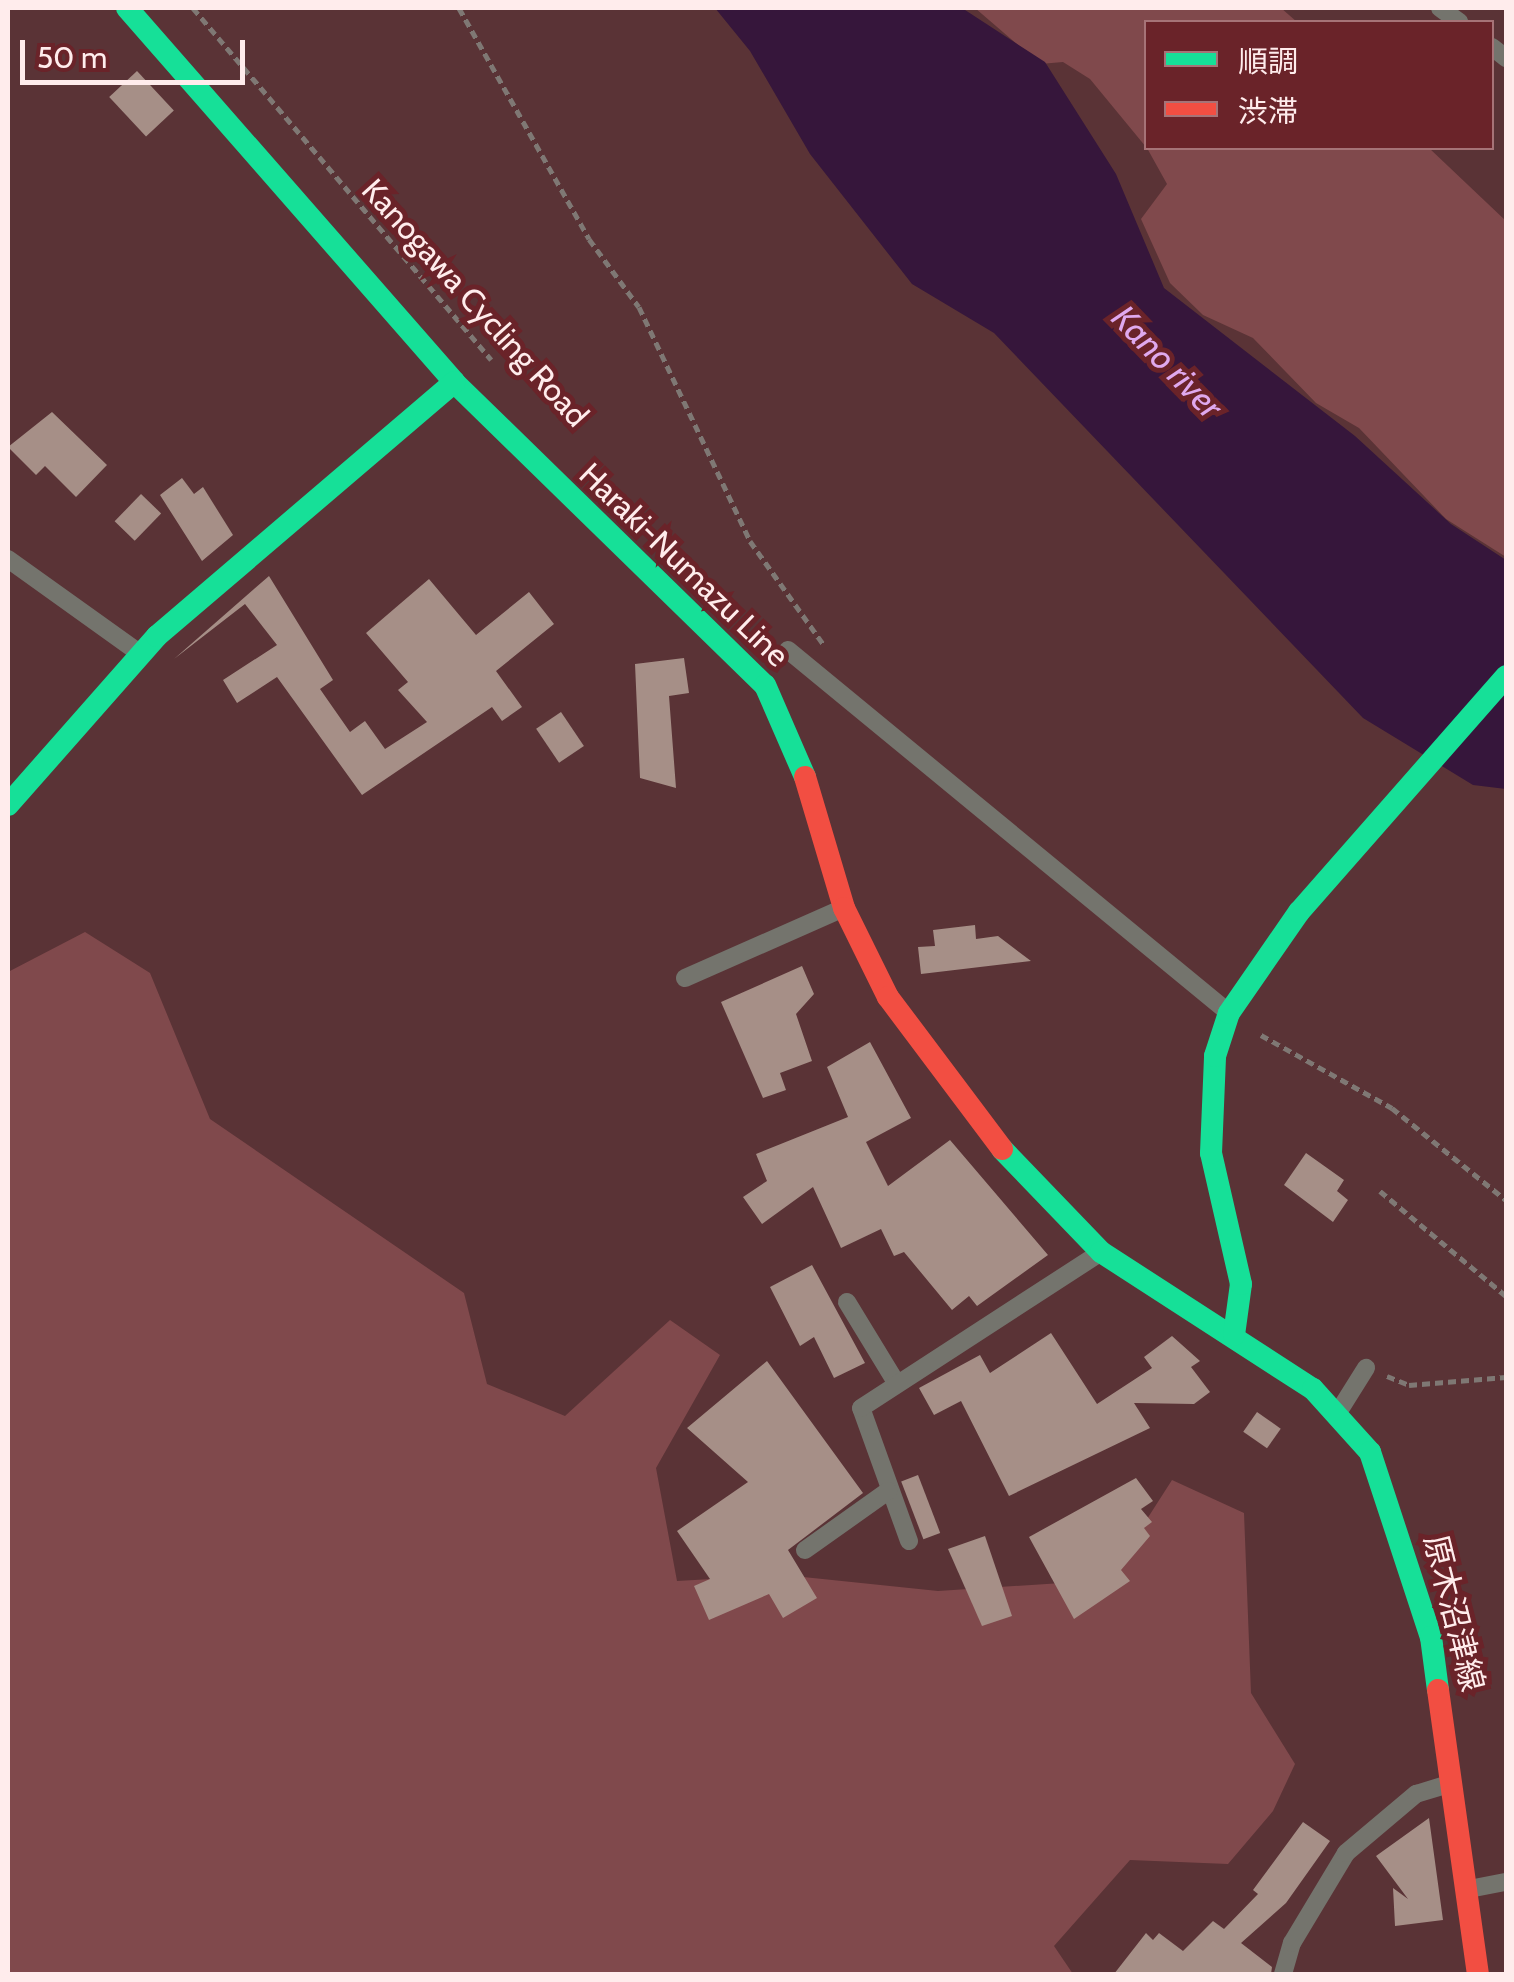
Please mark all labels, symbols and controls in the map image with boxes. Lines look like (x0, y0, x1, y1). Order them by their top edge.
scale bar (25, 20, 250, 82)
legend (1144, 20, 1494, 150)
text: 50 m (37, 39, 107, 76)
text: 順調 (1238, 43, 1298, 80)
text: 渋滞 (1238, 93, 1298, 130)
street label: Kanogawa Cycling Road (354, 171, 596, 435)
water label: Kano river (1103, 297, 1231, 427)
street label: Haraki-Numazu Line (571, 455, 797, 675)
street label: 原木沼津線 (1416, 1531, 1492, 1695)

